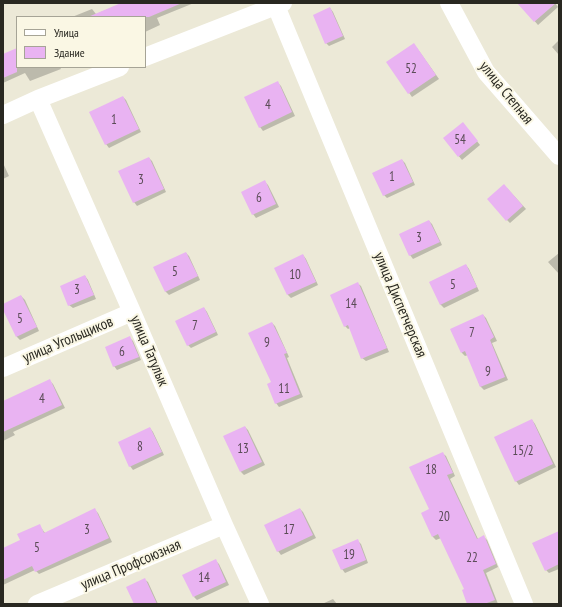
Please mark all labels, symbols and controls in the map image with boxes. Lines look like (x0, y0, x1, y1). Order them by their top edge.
legend (16, 16, 146, 68)
text: Улица (54, 25, 79, 40)
text: Здание (54, 45, 85, 60)
street label: улица Степная (475, 58, 537, 128)
house number: 52 (405, 61, 417, 77)
house number: 4 (265, 97, 271, 113)
house number: 1 (111, 112, 117, 128)
house number: 54 (454, 132, 466, 148)
house number: 1 (389, 169, 395, 185)
house number: 3 (138, 172, 144, 188)
house number: 6 (256, 190, 262, 206)
house number: 3 (416, 230, 422, 246)
street label: улица Диспетчерская (370, 249, 430, 361)
house number: 5 (172, 264, 178, 280)
house number: 10 (289, 267, 301, 283)
house number: 5 (450, 277, 456, 293)
house number: 3 (74, 282, 80, 298)
house number: 14 (345, 296, 357, 312)
house number: 5 (17, 311, 23, 327)
street label: улица Угольщиков (20, 313, 116, 367)
street label: улица Татулык (126, 313, 172, 389)
house number: 7 (192, 318, 198, 334)
house number: 7 (469, 325, 475, 341)
house number: 9 (264, 335, 270, 351)
house number: 6 (119, 344, 125, 360)
house number: 9 (485, 364, 491, 380)
house number: 11 (278, 381, 290, 397)
house number: 4 (39, 391, 45, 407)
house number: 8 (137, 439, 143, 455)
house number: 13 (237, 441, 249, 457)
house number: 15/2 (512, 443, 534, 459)
house number: 18 (425, 462, 437, 478)
house number: 20 (438, 509, 450, 525)
house number: 3 (84, 522, 90, 538)
house number: 17 (283, 522, 295, 538)
street label: улица Профсоюзная (78, 536, 184, 594)
house number: 5 (34, 540, 40, 556)
house number: 19 (343, 547, 355, 563)
house number: 22 (466, 550, 478, 566)
house number: 14 (198, 570, 210, 586)

